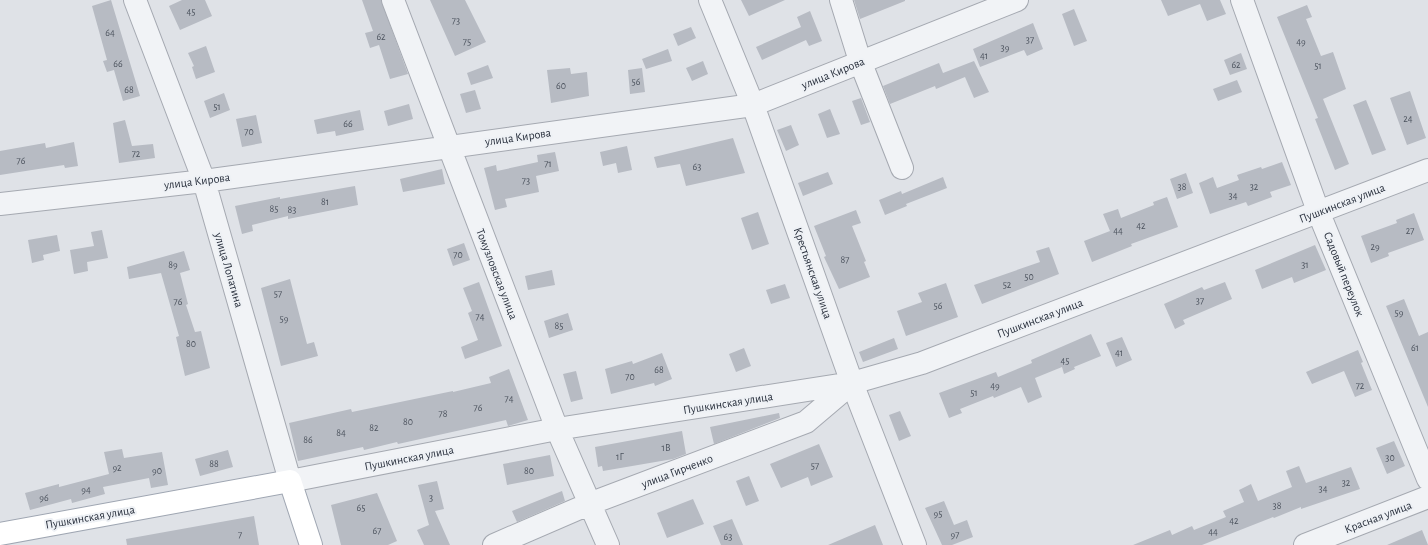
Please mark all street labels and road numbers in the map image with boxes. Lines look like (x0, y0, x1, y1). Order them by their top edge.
street label: улица Кирова (799, 55, 867, 92)
street label: улица Кирова (483, 126, 552, 149)
street label: улица Кирова (162, 171, 231, 192)
street label: Пушкинская улица (1297, 181, 1387, 226)
street label: Крестьянская улица (791, 226, 834, 321)
street label: Томузловская улица (473, 227, 520, 322)
street label: улица Лопатина (211, 230, 246, 310)
street label: Садовый переулок (1321, 230, 1367, 319)
street label: Пушкинская улица (995, 296, 1085, 341)
street label: Пушкинская улица (682, 390, 774, 417)
street label: Пушкинская улица (363, 443, 455, 474)
street label: улица Гирченко (639, 452, 715, 491)
street label: Красная улица (1343, 498, 1414, 536)
street label: Пушкинская улица (44, 503, 136, 532)

